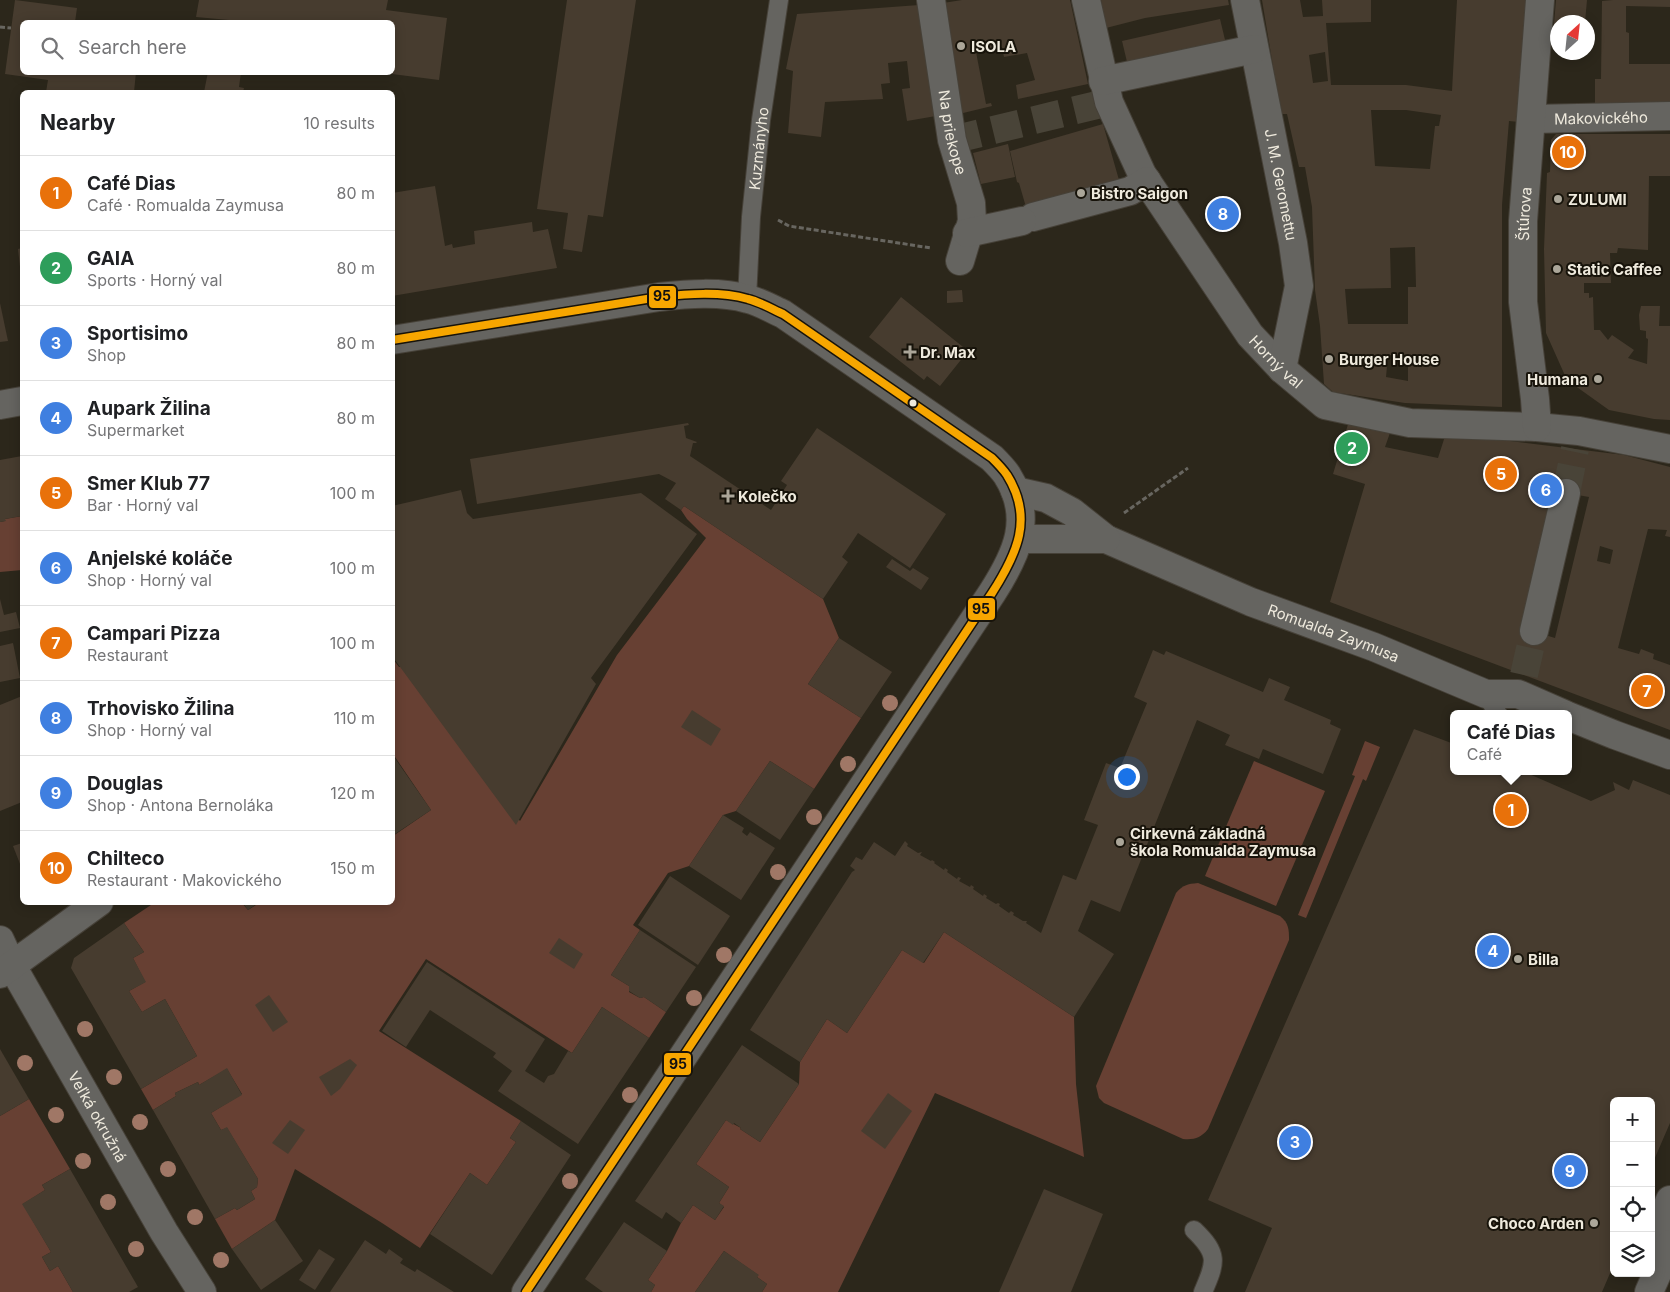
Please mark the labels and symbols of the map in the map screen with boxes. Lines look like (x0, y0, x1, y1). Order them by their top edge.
north arrow (1550, 15, 1595, 60)
place label: ISOLA (971, 37, 1016, 56)
marker: ISOLA (955, 40, 967, 52)
street label: Na priekope (935, 88, 971, 177)
street label: Kuzmányho (744, 106, 772, 191)
street label: Makovického (1554, 107, 1648, 128)
street label: J. M. Geromettu (1261, 127, 1302, 242)
pin: 10 (1552, 133, 1584, 171)
place label: Bistro Saigon (1091, 184, 1188, 203)
street label: Štúrova (1514, 186, 1535, 241)
marker: Bistro Saigon (1075, 187, 1087, 199)
place label: ZULUMI (1568, 190, 1627, 209)
marker: ZULUMI (1552, 193, 1564, 205)
pin: 8 (1207, 195, 1239, 233)
place label: Static Caffee (1567, 260, 1662, 279)
marker: Static Caffee (1551, 263, 1563, 275)
line badge: 95 (648, 285, 677, 309)
text: 95 (653, 287, 671, 304)
street label: Horný val (1245, 331, 1307, 392)
place label: Dr. Max (920, 343, 976, 362)
marker: Dr. Max (904, 346, 916, 358)
place label: Burger House (1339, 350, 1439, 369)
marker: Burger House (1323, 353, 1335, 365)
place label: Humana (1527, 370, 1588, 389)
marker: Humana (1592, 373, 1604, 385)
unlabelled marker (908, 398, 918, 408)
pin: 2 (1336, 429, 1368, 467)
pin: 5 (1485, 455, 1517, 493)
pin: 6 (1530, 471, 1562, 509)
place label: Kolečko (738, 487, 797, 506)
marker: Kolečko (722, 490, 734, 502)
line badge: 95 (967, 597, 996, 621)
text: 95 (972, 600, 990, 617)
street label: Romualda Zaymusa (1265, 600, 1402, 666)
pin: 7 (1631, 672, 1663, 710)
your location (1114, 764, 1140, 790)
pin: 1 (1495, 791, 1527, 829)
place label: Cirkevná základná škola Romualda Zaymusa (1130, 824, 1316, 860)
marker: Cirkevná základná škola Romualda Zaymusa (1114, 836, 1126, 848)
pin: 4 (1477, 932, 1509, 970)
place label: Billa (1528, 950, 1559, 969)
marker: Billa (1512, 953, 1524, 965)
line badge: 95 (663, 1052, 692, 1076)
text: 95 (669, 1055, 687, 1072)
street label: Veľká okružná (65, 1068, 131, 1165)
pin: 3 (1279, 1123, 1311, 1161)
pin: 9 (1554, 1152, 1586, 1190)
place label: Choco Arden (1488, 1214, 1584, 1233)
marker: Choco Arden (1588, 1217, 1600, 1229)

